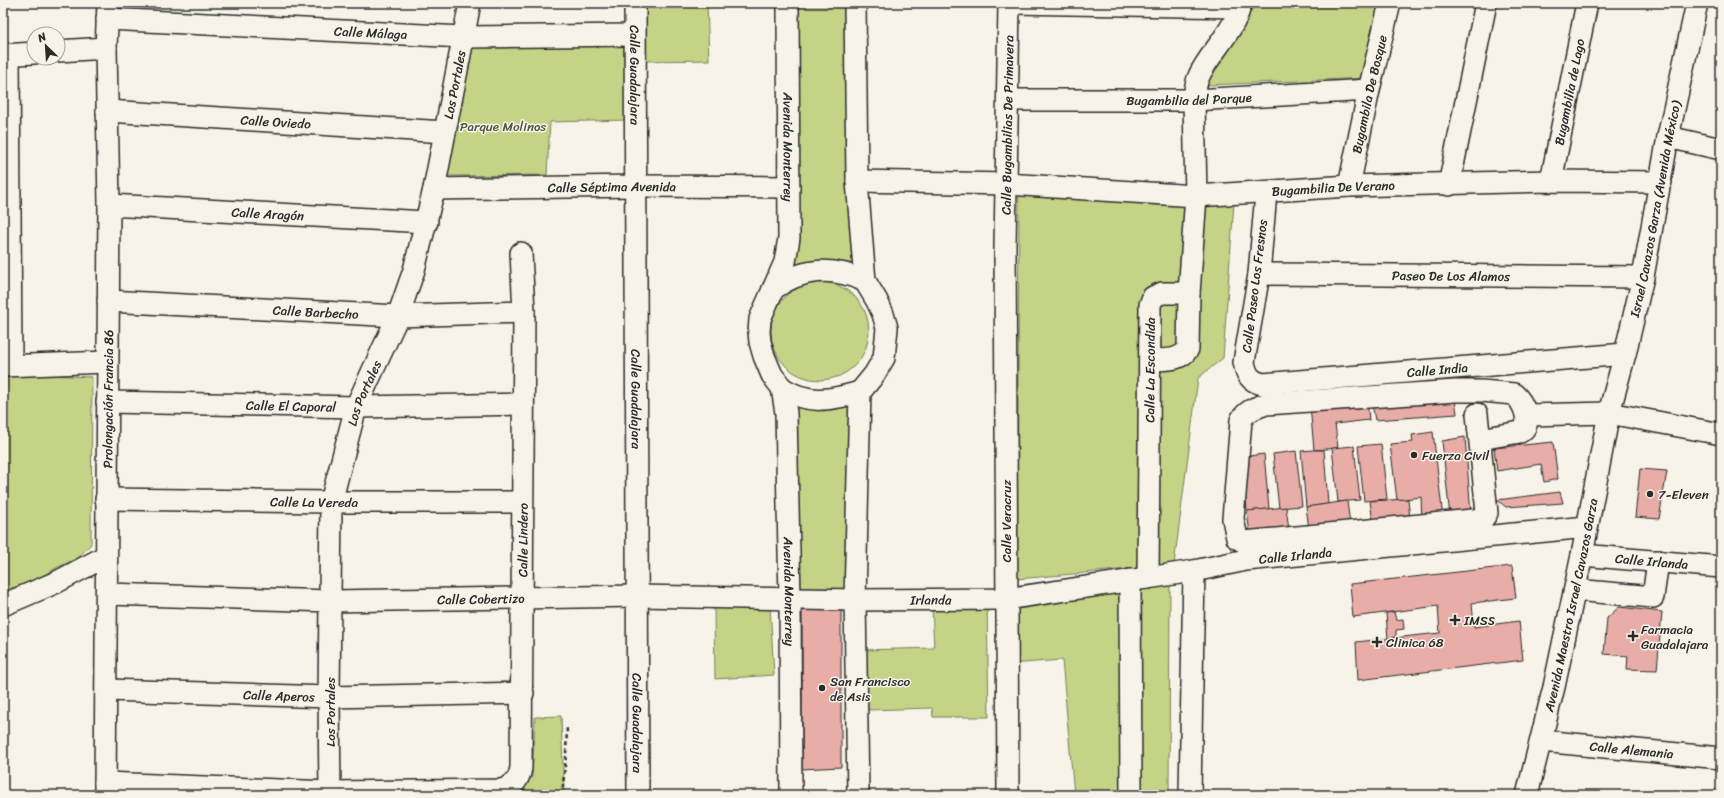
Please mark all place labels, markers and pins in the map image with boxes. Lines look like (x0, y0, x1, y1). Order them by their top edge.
place label: Fuerza Civil (1422, 444, 1489, 467)
marker: Fuerza Civil (1409, 450, 1419, 460)
place label: 7-Eleven (1658, 483, 1709, 506)
marker: 7-Eleven (1645, 489, 1655, 499)
place label: IMSS (1463, 609, 1495, 632)
marker: IMSS (1449, 614, 1461, 626)
place label: Farmacia Guadalajara (1641, 618, 1709, 656)
place label: Clinica 68 (1386, 631, 1444, 654)
marker: Farmacia Guadalajara (1628, 631, 1638, 641)
marker: Clinica 68 (1371, 636, 1383, 648)
place label: San Francisco de Asis (830, 670, 911, 708)
marker: San Francisco de Asis (817, 683, 827, 693)

